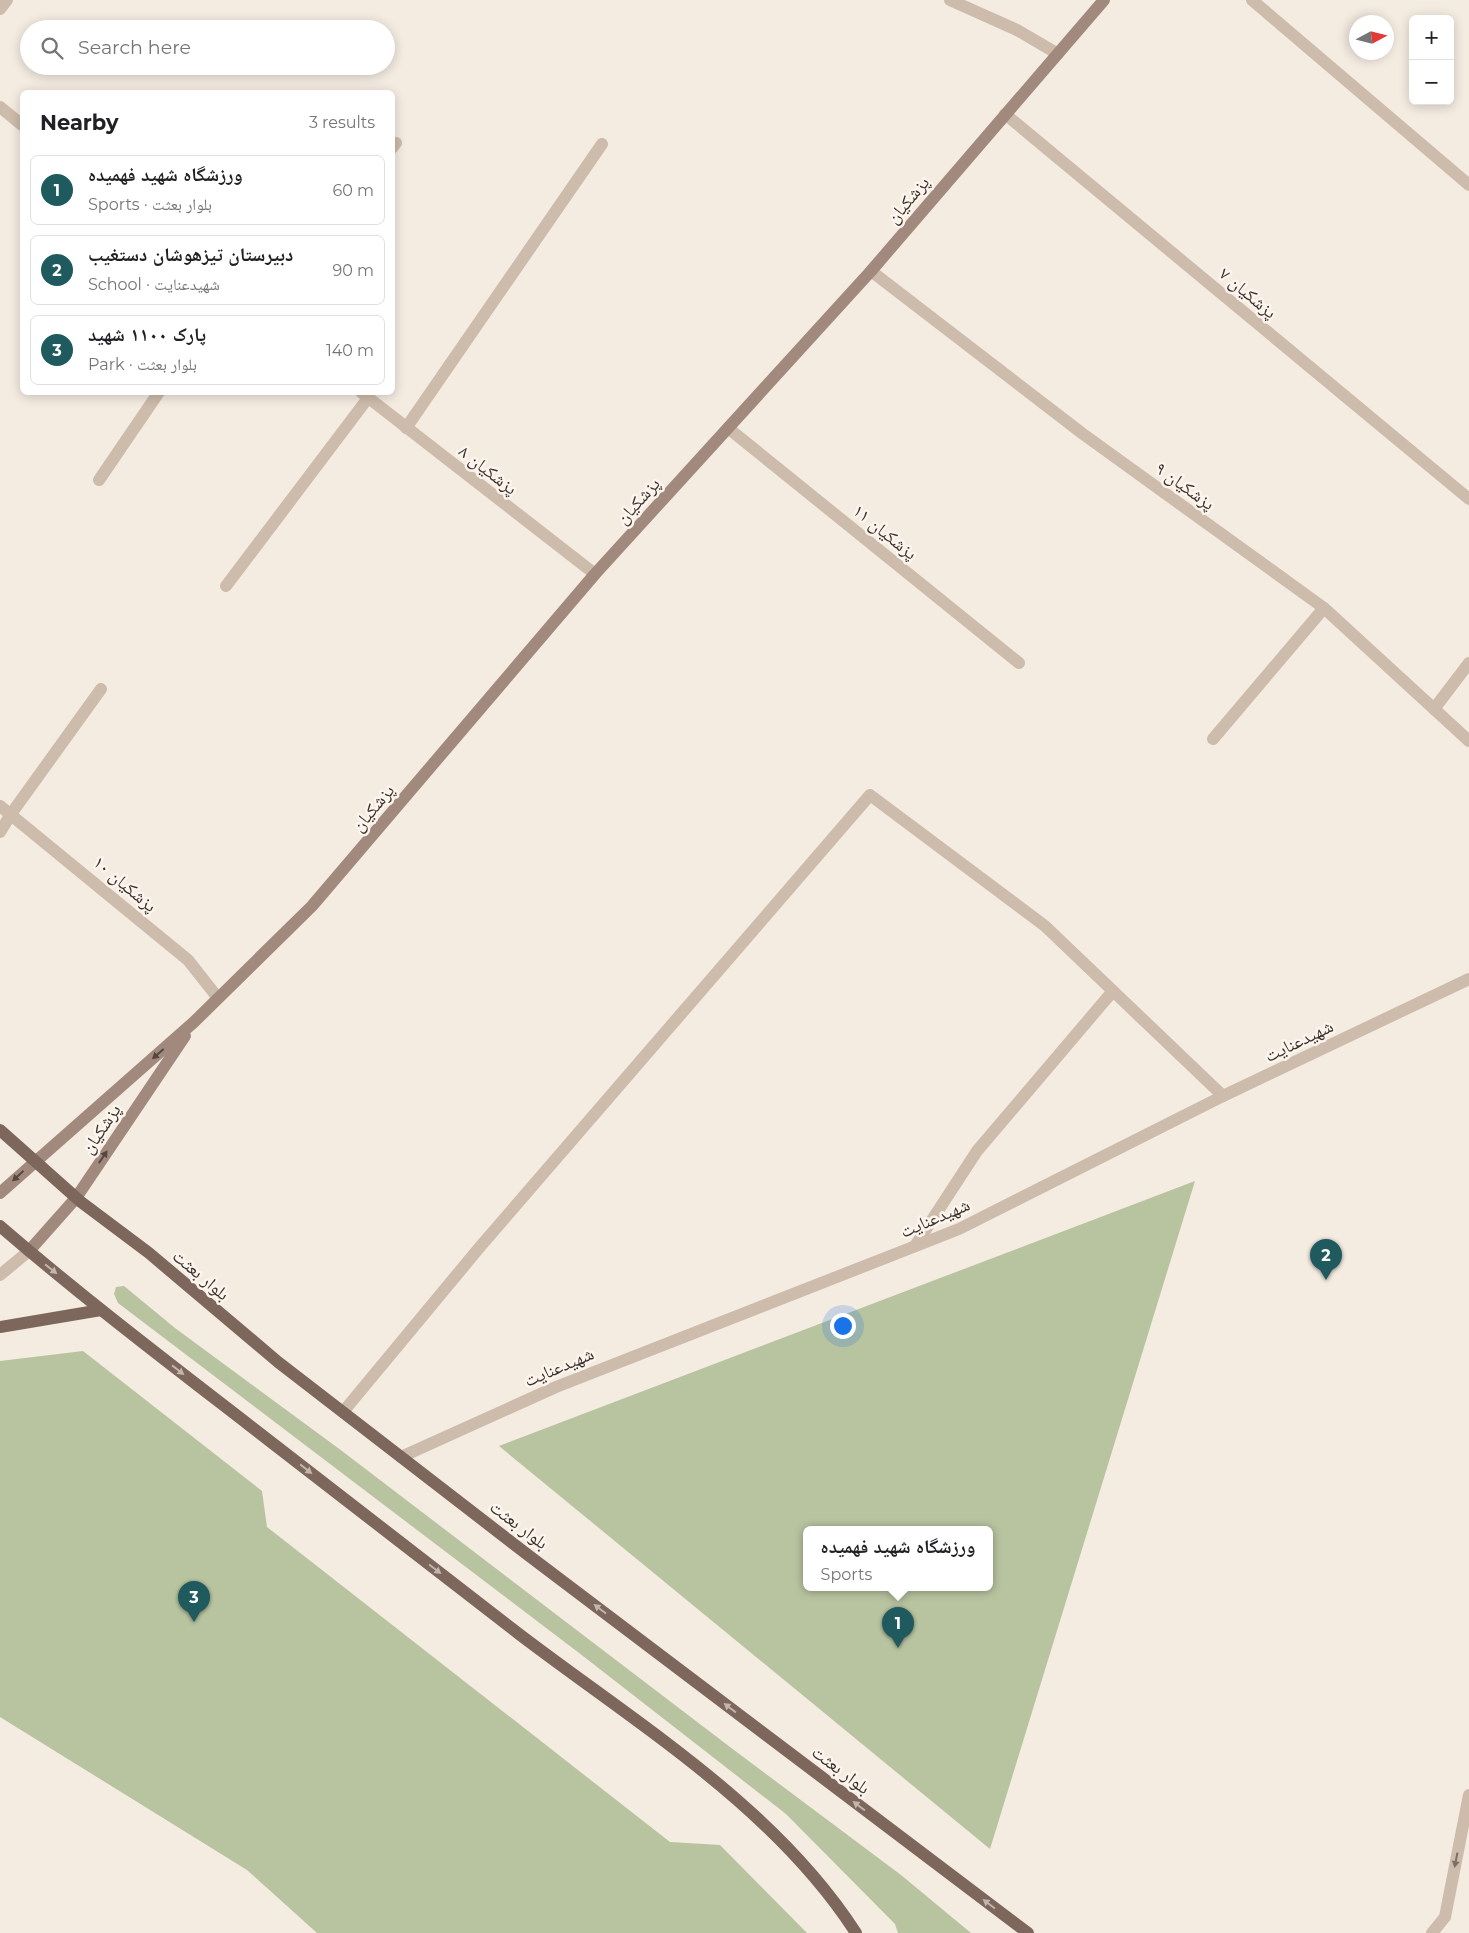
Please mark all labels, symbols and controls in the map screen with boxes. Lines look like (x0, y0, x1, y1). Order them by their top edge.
north arrow (1349, 15, 1394, 60)
map controls (1409, 15, 1454, 105)
button: + (1409, 15, 1454, 60)
search box (20, 20, 395, 75)
icon: search (38, 34, 66, 62)
text: Search here (78, 36, 191, 59)
button: − (1409, 60, 1454, 105)
text: Nearby (40, 110, 119, 135)
text: 3 results (309, 113, 375, 132)
text: ورزشگاه شهید فهمیده (88, 163, 243, 186)
street label: پزشکیان (882, 172, 934, 228)
text: 1 (54, 181, 60, 200)
text: 60 m (332, 181, 374, 200)
text: Sports · بلوار بعثت (88, 195, 212, 214)
text: دبیرستان تیزهوشان دستغيب (88, 243, 293, 266)
text: 2 (52, 261, 62, 280)
text: 90 m (332, 261, 374, 280)
street label: پزشکیان ۷ (1215, 263, 1281, 323)
text: School · شهیدعنایت (88, 275, 220, 294)
text: پارک ۱۱۰۰ شهید (88, 323, 206, 346)
text: 3 (52, 341, 62, 360)
text: 140 m (326, 341, 374, 360)
text: Park · بلوار بعثت (88, 355, 197, 374)
street label: پزشکیان ۸ (454, 440, 522, 500)
street label: پزشکیان ۹ (1151, 457, 1219, 515)
street label: پزشکیان (611, 473, 665, 529)
street label: پزشکیان ۱۱ (848, 500, 921, 565)
street label: پزشکیان (347, 780, 399, 836)
street label: پزشکیان ۱۰ (89, 851, 161, 917)
street label: شهیدعنایت (1261, 1015, 1337, 1067)
one-way arrow (151, 1048, 164, 1059)
street label: پزشکیان (76, 1100, 126, 1158)
one-way arrow (98, 1150, 108, 1164)
one-way arrow (12, 1170, 24, 1182)
street label: شهیدعنایت (897, 1194, 973, 1242)
pin: 2 (1310, 1239, 1342, 1280)
street label: بلوار بعثت (168, 1245, 234, 1305)
one-way arrow (44, 1263, 57, 1274)
your location (830, 1313, 856, 1339)
street label: شهیدعنایت (521, 1343, 597, 1391)
one-way arrow (171, 1365, 185, 1375)
one-way arrow (300, 1464, 313, 1475)
street label: بلوار بعثت (485, 1496, 553, 1554)
popup (803, 1526, 993, 1591)
text: ورزشگاه شهید فهمیده (821, 1535, 975, 1558)
one-way arrow (428, 1564, 441, 1575)
text: Sports (821, 1565, 872, 1584)
pin: 3 (178, 1581, 210, 1622)
one-way arrow (594, 1604, 607, 1615)
pin: 1 (882, 1607, 914, 1648)
one-way arrow (724, 1702, 737, 1713)
street label: بلوار بعثت (807, 1741, 875, 1799)
one-way arrow (853, 1800, 866, 1811)
one-way arrow (1452, 1853, 1460, 1868)
one-way arrow (983, 1898, 996, 1909)

